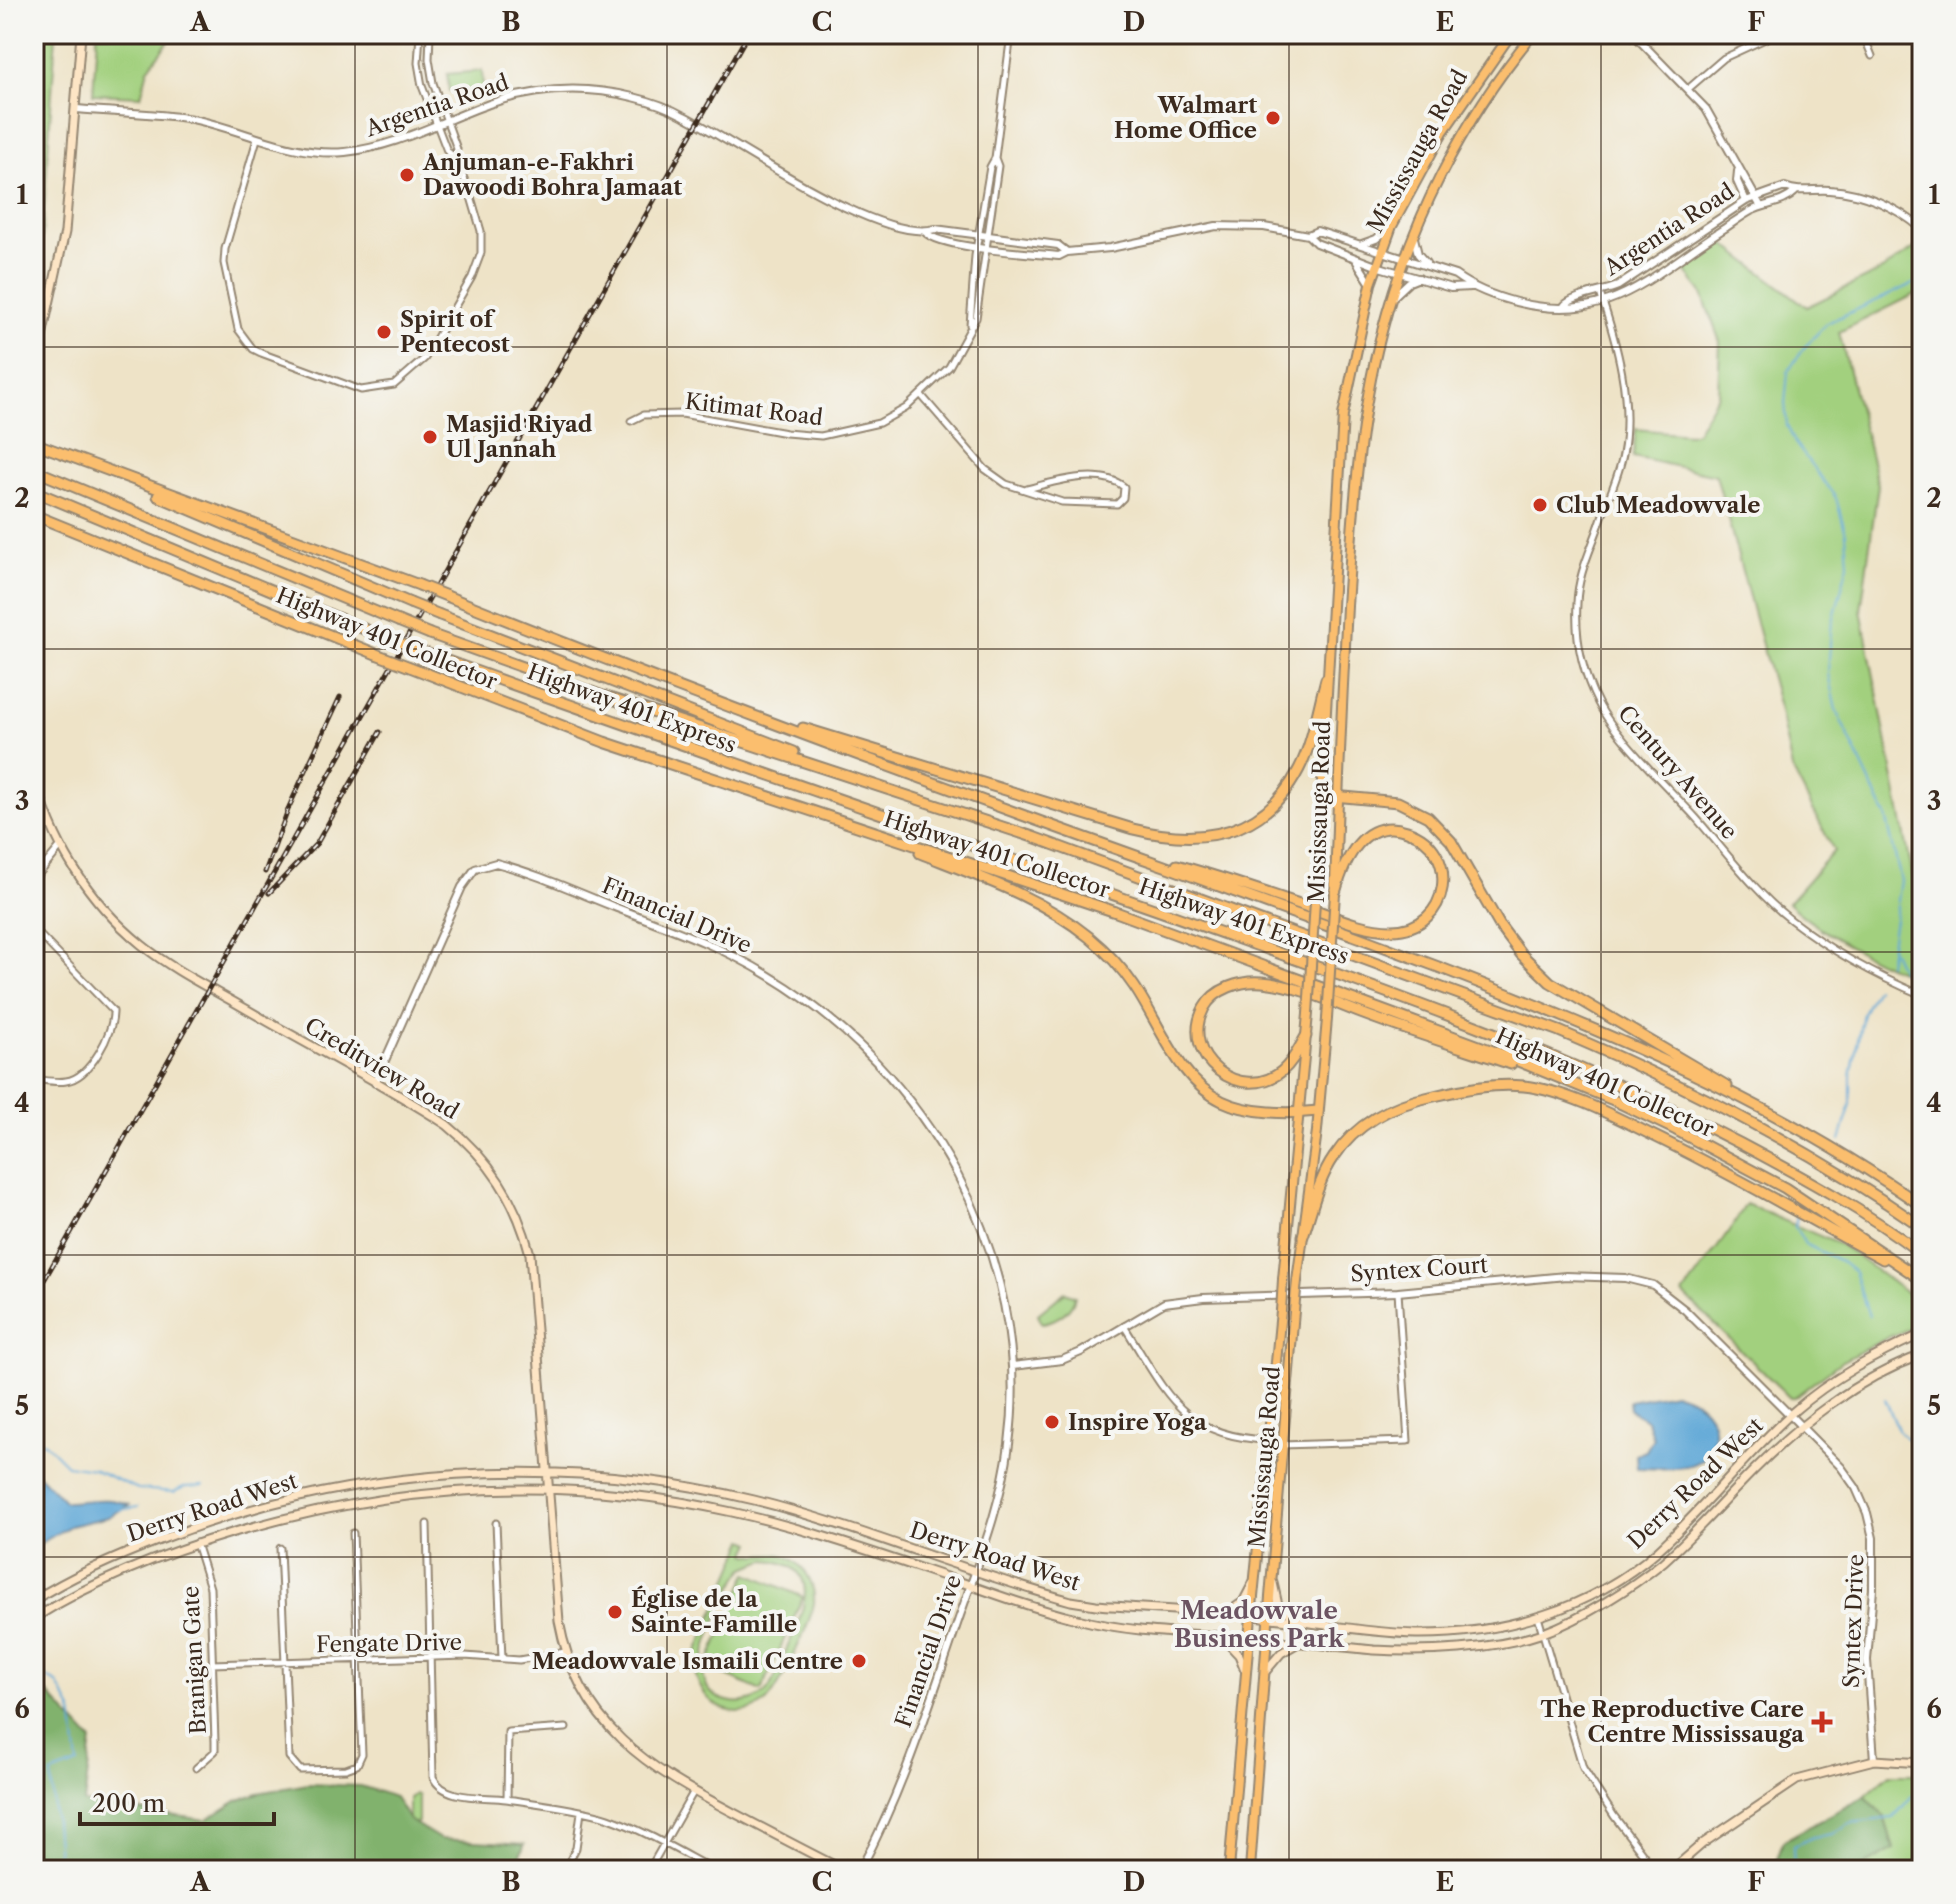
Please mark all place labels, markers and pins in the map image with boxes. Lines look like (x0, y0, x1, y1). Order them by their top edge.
place label: Walmart Home Office (1114, 92, 1257, 144)
marker: Walmart Home Office (1264, 109, 1282, 127)
place label: Anjuman-e-Fakhri Dawoodi Bohra Jamaat (422, 149, 682, 201)
marker: Anjuman-e-Fakhri Dawoodi Bohra Jamaat (398, 166, 416, 184)
place label: Spirit of Pentecost (400, 306, 510, 358)
marker: Spirit of Pentecost (375, 323, 393, 341)
place label: Masjid Riyad Ul Jannah (446, 411, 593, 463)
marker: Masjid Riyad Ul Jannah (421, 428, 439, 446)
place label: Club Meadowvale (1556, 492, 1760, 519)
marker: Club Meadowvale (1531, 496, 1549, 514)
place label: Inspire Yoga (1068, 1409, 1207, 1436)
marker: Inspire Yoga (1043, 1413, 1061, 1431)
place label: Église de la Sainte-Famille (631, 1585, 797, 1638)
marker: Église de la Sainte-Famille (606, 1603, 624, 1621)
place label: Meadowvale Ismaili Centre (532, 1648, 843, 1675)
marker: Meadowvale Ismaili Centre (850, 1652, 868, 1670)
place label: The Reproductive Care Centre Mississauga (1541, 1696, 1804, 1748)
marker: The Reproductive Care Centre Mississauga (1811, 1711, 1833, 1733)

